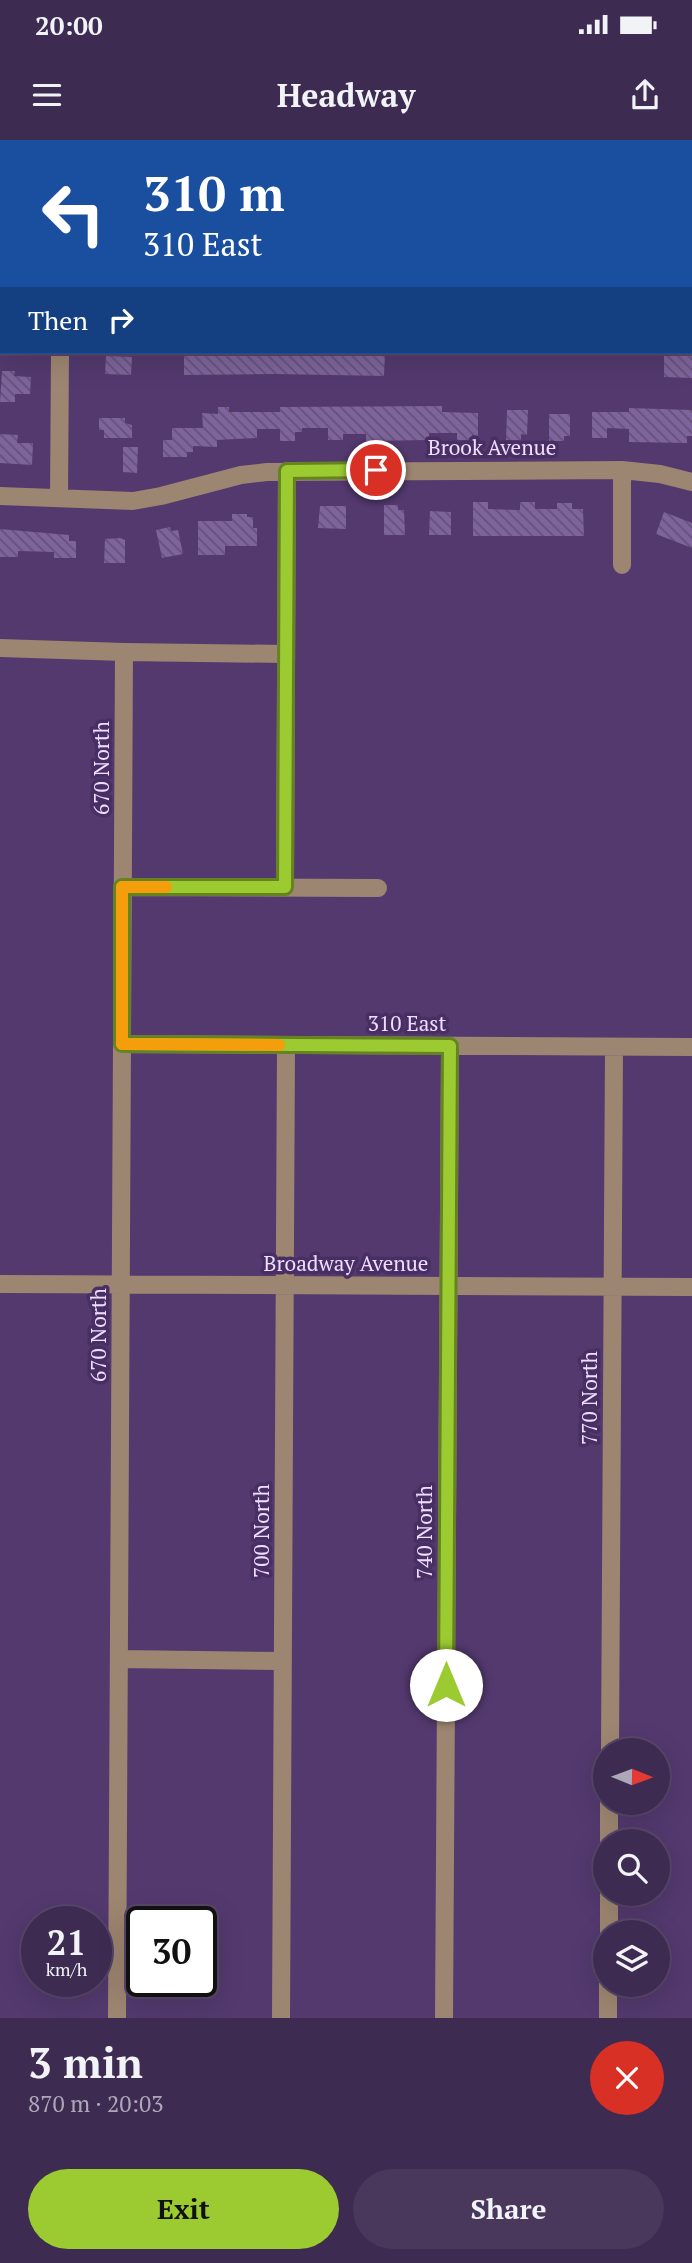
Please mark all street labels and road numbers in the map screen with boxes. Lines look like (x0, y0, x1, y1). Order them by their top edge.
street label: Brook Avenue (428, 433, 556, 461)
street label: 670 North (87, 721, 115, 815)
street label: 310 East (368, 1009, 446, 1037)
street label: Broadway Avenue (264, 1249, 428, 1277)
street label: 670 North (84, 1288, 112, 1382)
street label: 770 North (575, 1351, 603, 1445)
street label: 700 North (247, 1484, 275, 1578)
street label: 740 North (410, 1485, 438, 1579)

